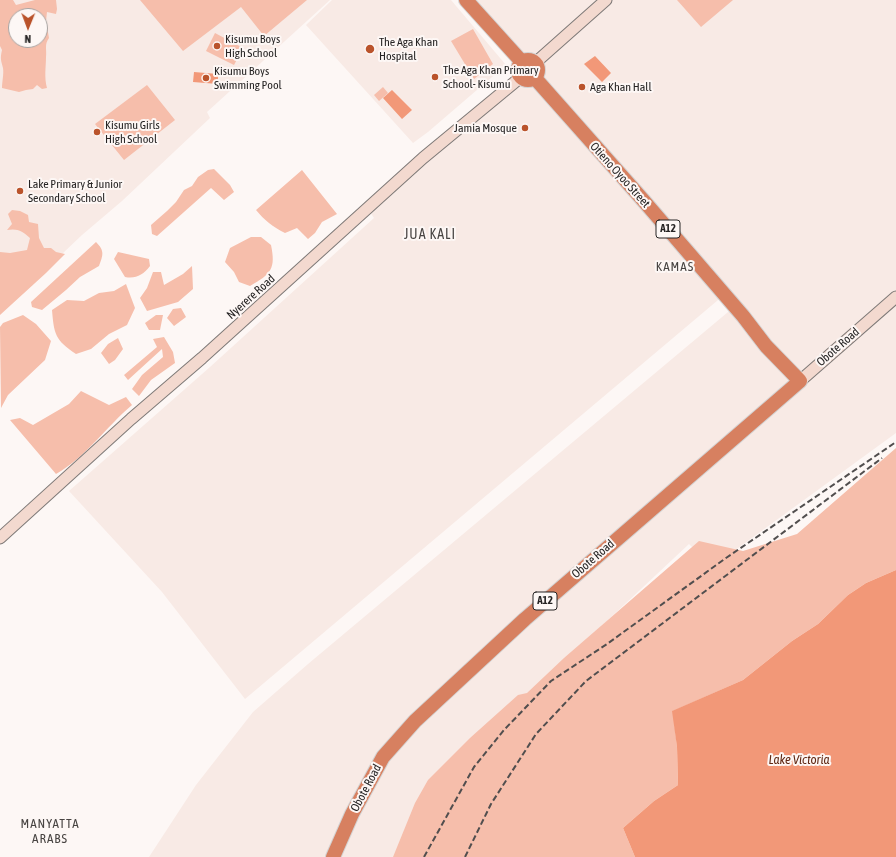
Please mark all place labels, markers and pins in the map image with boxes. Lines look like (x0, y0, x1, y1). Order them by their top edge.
place label: Kisumu Boys High School (225, 32, 280, 60)
place label: The Aga Khan Hospital (379, 35, 438, 63)
marker: Kisumu Boys High School (212, 41, 222, 51)
marker: The Aga Khan Hospital (364, 43, 376, 55)
place label: The Aga Khan Primary School- Kisumu (443, 63, 539, 91)
place label: Kisumu Boys Swimming Pool (214, 64, 282, 92)
marker: The Aga Khan Primary School- Kisumu (430, 72, 440, 82)
marker: Kisumu Boys Swimming Pool (201, 73, 211, 83)
place label: Aga Khan Hall (590, 80, 652, 94)
marker: Aga Khan Hall (577, 82, 587, 92)
place label: Kisumu Girls High School (105, 118, 160, 146)
place label: Jamia Mosque (454, 121, 517, 135)
marker: Jamia Mosque (520, 123, 530, 133)
marker: Kisumu Girls High School (92, 127, 102, 137)
place label: Lake Primary & Junior Secondary School (28, 177, 122, 205)
marker: Lake Primary & Junior Secondary School (15, 186, 25, 196)

